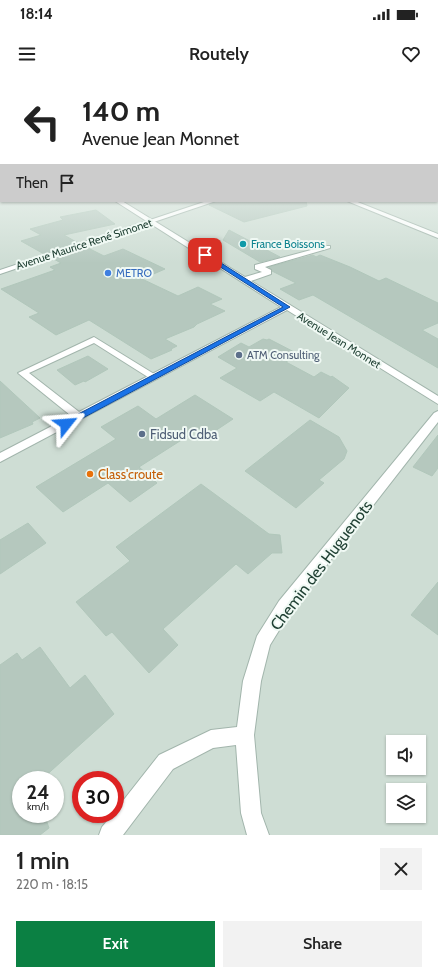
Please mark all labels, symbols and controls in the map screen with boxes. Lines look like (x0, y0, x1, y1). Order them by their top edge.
text: 18:14 (20, 5, 53, 23)
icon: menu (16, 43, 38, 65)
text: Routely (189, 43, 249, 65)
icon: heart (400, 43, 422, 65)
text: 140 m (82, 94, 160, 128)
icon: left (16, 96, 68, 148)
text: Avenue Jean Monnet (82, 128, 239, 150)
icon: arrive (56, 172, 78, 194)
text: Then (16, 174, 48, 192)
street label: Avenue Maurice René Simonet (14, 215, 154, 273)
place label: France Boissons (251, 237, 325, 251)
pin (188, 238, 222, 272)
marker: France Boissons (238, 239, 248, 249)
icon: arrive (194, 244, 216, 266)
place label: METRO (116, 266, 152, 280)
marker: METRO (103, 268, 113, 278)
street label: Avenue Jean Monnet (295, 309, 384, 372)
place label: ATM Consulting (247, 348, 320, 362)
marker: ATM Consulting (234, 350, 244, 360)
position arrow (45, 403, 87, 445)
place label: Fidsud Cdba (150, 426, 218, 442)
marker: Fidsud Cdba (137, 429, 147, 439)
place label: Class'croute (98, 466, 163, 482)
marker: Class'croute (85, 469, 95, 479)
street label: Chemin des Huguenots (266, 496, 377, 634)
map controls (386, 735, 426, 823)
button: sound (386, 735, 426, 775)
speed limit sign: 30 (72, 771, 124, 823)
text: 24 (27, 780, 50, 804)
button: layers (386, 783, 426, 823)
text: km/h (27, 800, 49, 813)
text: 1 min (16, 846, 70, 875)
button: close (380, 848, 422, 890)
text: 220 m · 18:15 (16, 876, 88, 892)
button: Exit (16, 921, 215, 967)
button: Share (223, 921, 422, 967)

